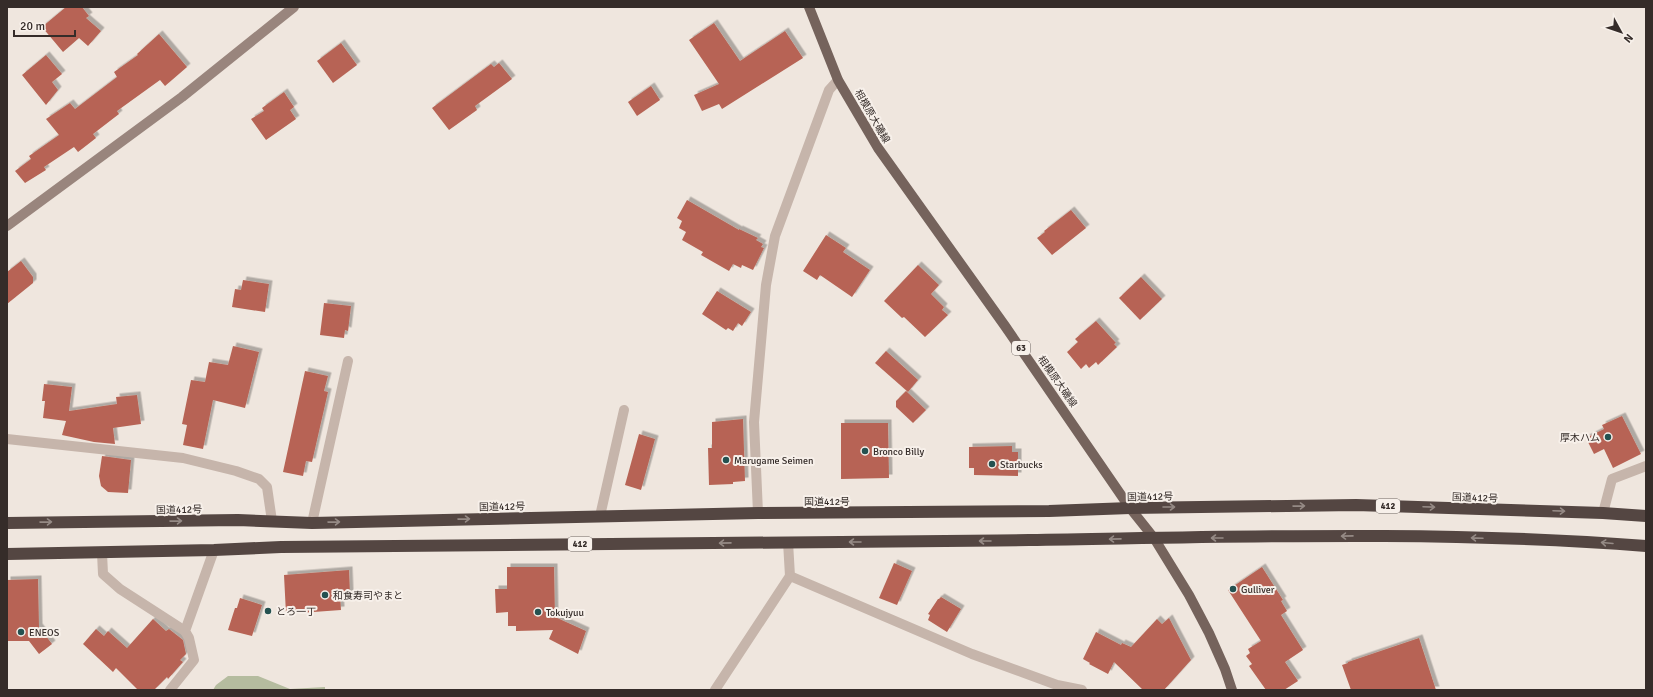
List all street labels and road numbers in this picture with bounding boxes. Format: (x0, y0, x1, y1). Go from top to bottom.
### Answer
street label: 相模原大磯線 (852, 88, 892, 145)
road number: 63 (1012, 341, 1030, 355)
street label: 相模原大磯線 (1035, 354, 1079, 410)
street label: 国道412号 (1127, 491, 1173, 503)
street label: 国道412号 (1452, 491, 1498, 505)
street label: 国道412号 (804, 496, 850, 508)
road number: 412 (1376, 499, 1400, 513)
street label: 国道412号 (479, 501, 525, 513)
street label: 国道412号 (156, 504, 202, 516)
road number: 412 (568, 537, 592, 551)

